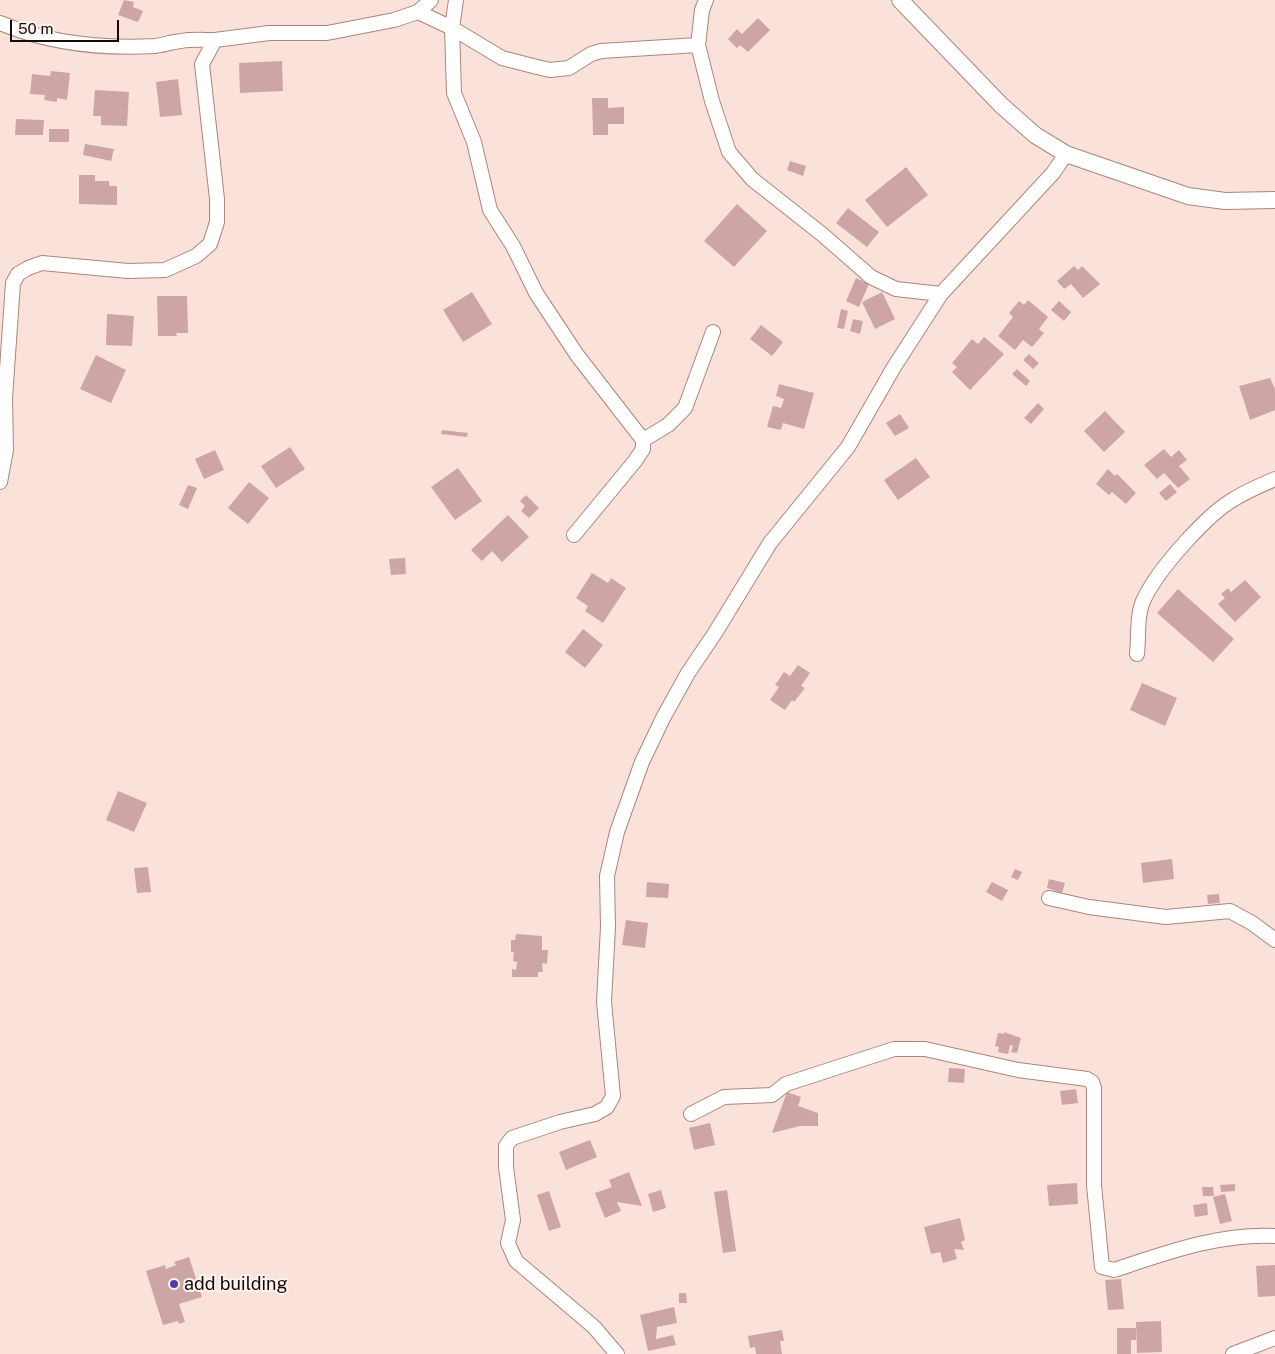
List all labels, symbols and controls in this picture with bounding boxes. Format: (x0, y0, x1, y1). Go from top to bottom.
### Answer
scale bar (12, 10, 121, 42)
text: 50 m (18, 20, 53, 37)
place label: add building (184, 1273, 288, 1295)
marker: add building (168, 1278, 180, 1290)

